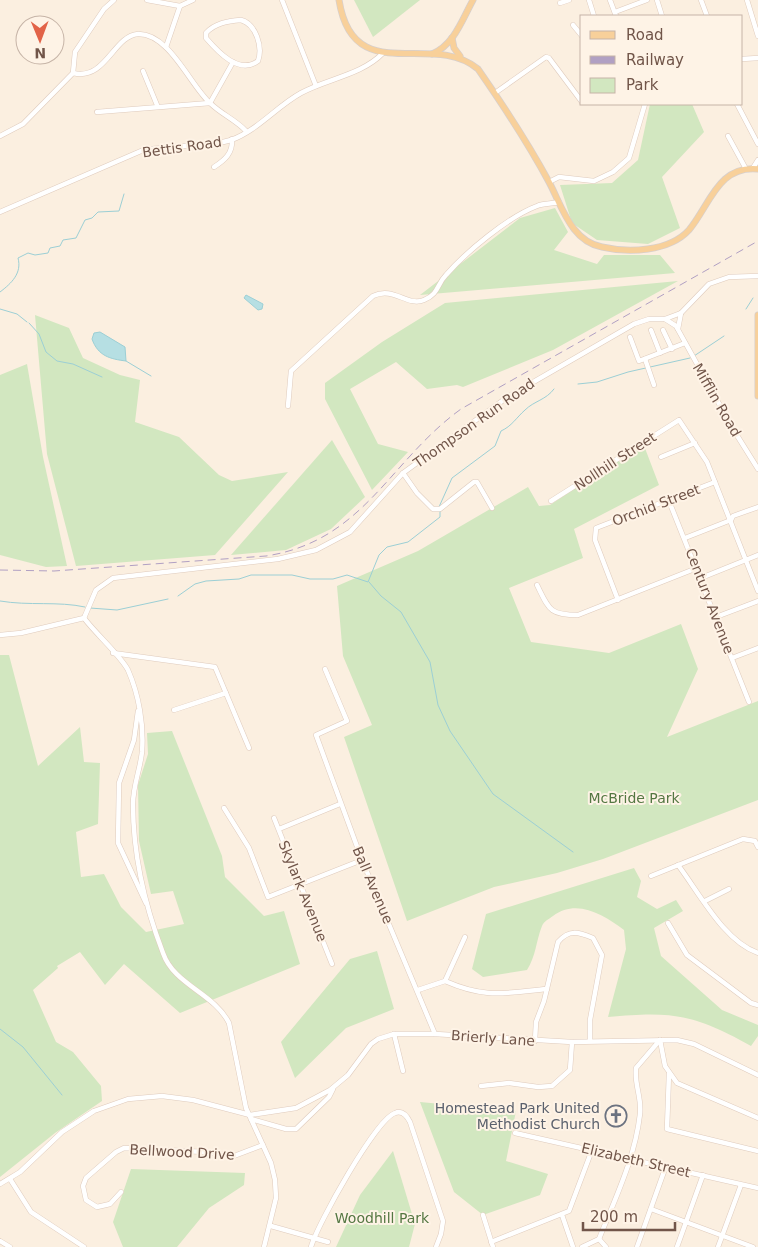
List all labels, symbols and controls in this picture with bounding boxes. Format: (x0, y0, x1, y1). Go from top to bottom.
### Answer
north arrow (15, 15, 65, 65)
legend (580, 15, 743, 105)
text: Road (626, 26, 664, 44)
text: N (34, 45, 46, 61)
text: Railway (626, 51, 684, 69)
text: Park (626, 76, 659, 94)
street label: Bettis Road (141, 134, 223, 160)
street label: Mifflin Road (690, 361, 744, 439)
street label: Thompson Run Road (410, 375, 538, 471)
street label: Nollhill Street (571, 428, 659, 493)
street label: Orchid Street (610, 481, 703, 529)
street label: Century Avenue (682, 546, 738, 656)
park label: McBride Park (588, 790, 681, 806)
street label: Skylark Avenue (275, 838, 331, 944)
street label: Ball Avenue (350, 844, 396, 926)
street label: Brierly Lane (450, 1027, 536, 1049)
place label: Homestead Park United Methodist Church (435, 1100, 600, 1132)
church icon: Homestead Park United Methodist Church (604, 1104, 628, 1128)
street label: Elizabeth Street (580, 1140, 693, 1180)
street label: Bellwood Drive (129, 1141, 235, 1163)
scale bar (583, 1200, 676, 1232)
text: 200 m (590, 1208, 638, 1226)
park label: Woodhill Park (335, 1210, 430, 1226)

